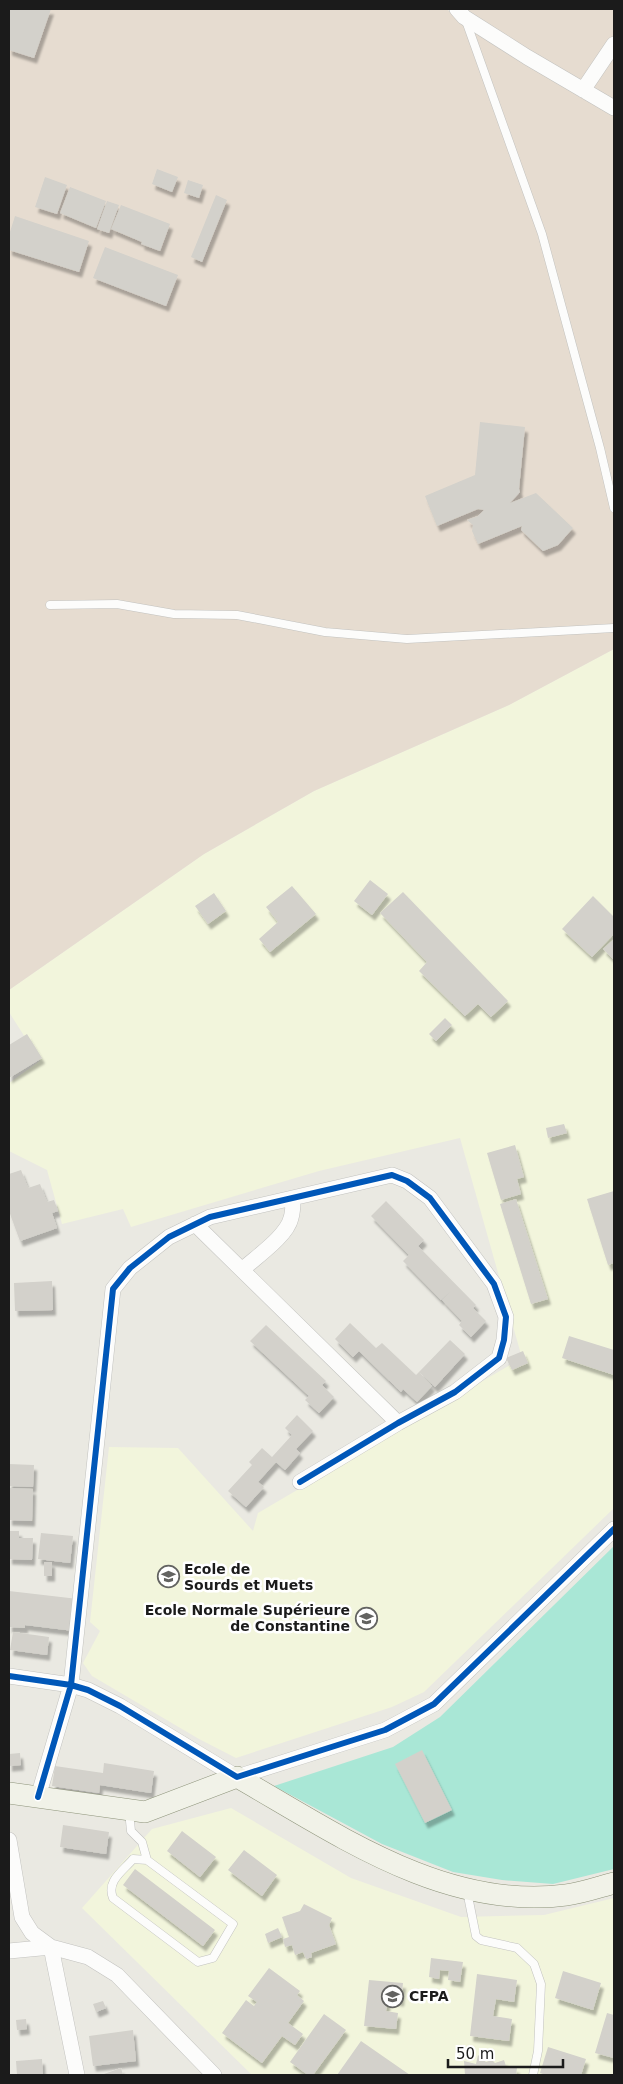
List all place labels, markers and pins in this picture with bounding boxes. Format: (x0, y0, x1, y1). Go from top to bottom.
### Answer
place label: Ecole de Sourds et Muets (184, 1561, 313, 1593)
school or university icon: Ecole de Sourds et Muets (156, 1565, 180, 1589)
place label: Ecole Normale Supérieure de Constantine (145, 1602, 350, 1634)
school or university icon: Ecole Normale Supérieure de Constantine (354, 1606, 378, 1630)
school or university icon: CFPA (381, 1984, 405, 2008)
place label: CFPA (409, 1988, 449, 2004)

